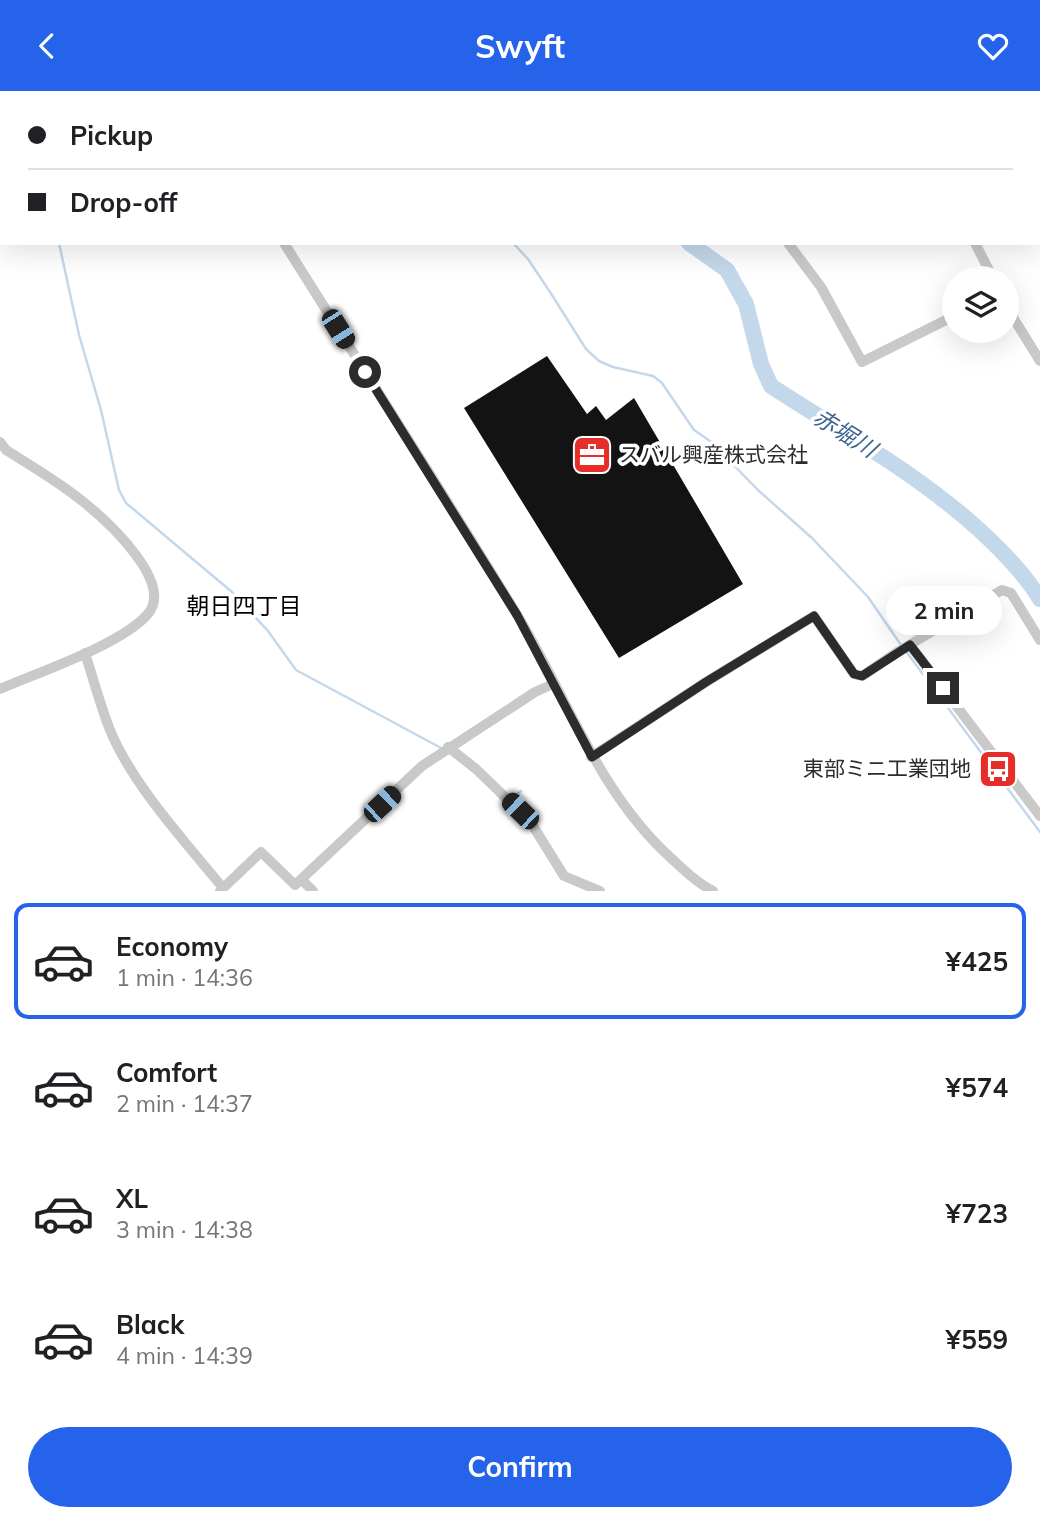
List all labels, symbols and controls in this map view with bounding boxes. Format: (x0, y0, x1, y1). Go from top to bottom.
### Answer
text: Swyft (475, 26, 565, 66)
icon: back (28, 27, 66, 65)
icon: heart (974, 27, 1012, 65)
text: Pickup (70, 119, 153, 152)
text: Drop-off (70, 186, 177, 219)
map controls (942, 266, 1019, 343)
button: layers (942, 266, 1019, 343)
car (318, 306, 359, 352)
route start (349, 356, 381, 388)
water label: 赤堀川 (808, 402, 885, 465)
office icon: スバル興産株式会社 (571, 434, 613, 476)
place label: スバル興産株式会社 (619, 441, 808, 467)
callout: 2 min (885, 587, 1001, 635)
district label: 朝日四丁目 (187, 591, 302, 620)
text: 2 min (914, 596, 974, 625)
route end (927, 672, 959, 704)
bus stop icon: 東部ミニ工業団地 (977, 748, 1019, 790)
place label: 東部ミニ工業団地 (803, 755, 971, 781)
car (360, 782, 405, 826)
car (498, 789, 543, 833)
icon: car (32, 930, 95, 993)
text: Economy (116, 930, 228, 963)
text: ¥425 (946, 945, 1008, 978)
text: 1 min · 14:36 (116, 963, 253, 992)
icon: car (32, 1056, 95, 1119)
text: Comfort (116, 1056, 217, 1089)
text: ¥574 (946, 1071, 1008, 1104)
text: 2 min · 14:37 (116, 1089, 253, 1118)
icon: car (32, 1182, 95, 1245)
text: XL (116, 1182, 148, 1215)
text: ¥723 (946, 1197, 1008, 1230)
text: 3 min · 14:38 (116, 1215, 253, 1244)
icon: car (32, 1308, 95, 1371)
text: Black (116, 1308, 184, 1341)
text: ¥559 (946, 1323, 1008, 1356)
text: 4 min · 14:39 (116, 1341, 253, 1370)
button: Confirm (28, 1427, 1012, 1507)

